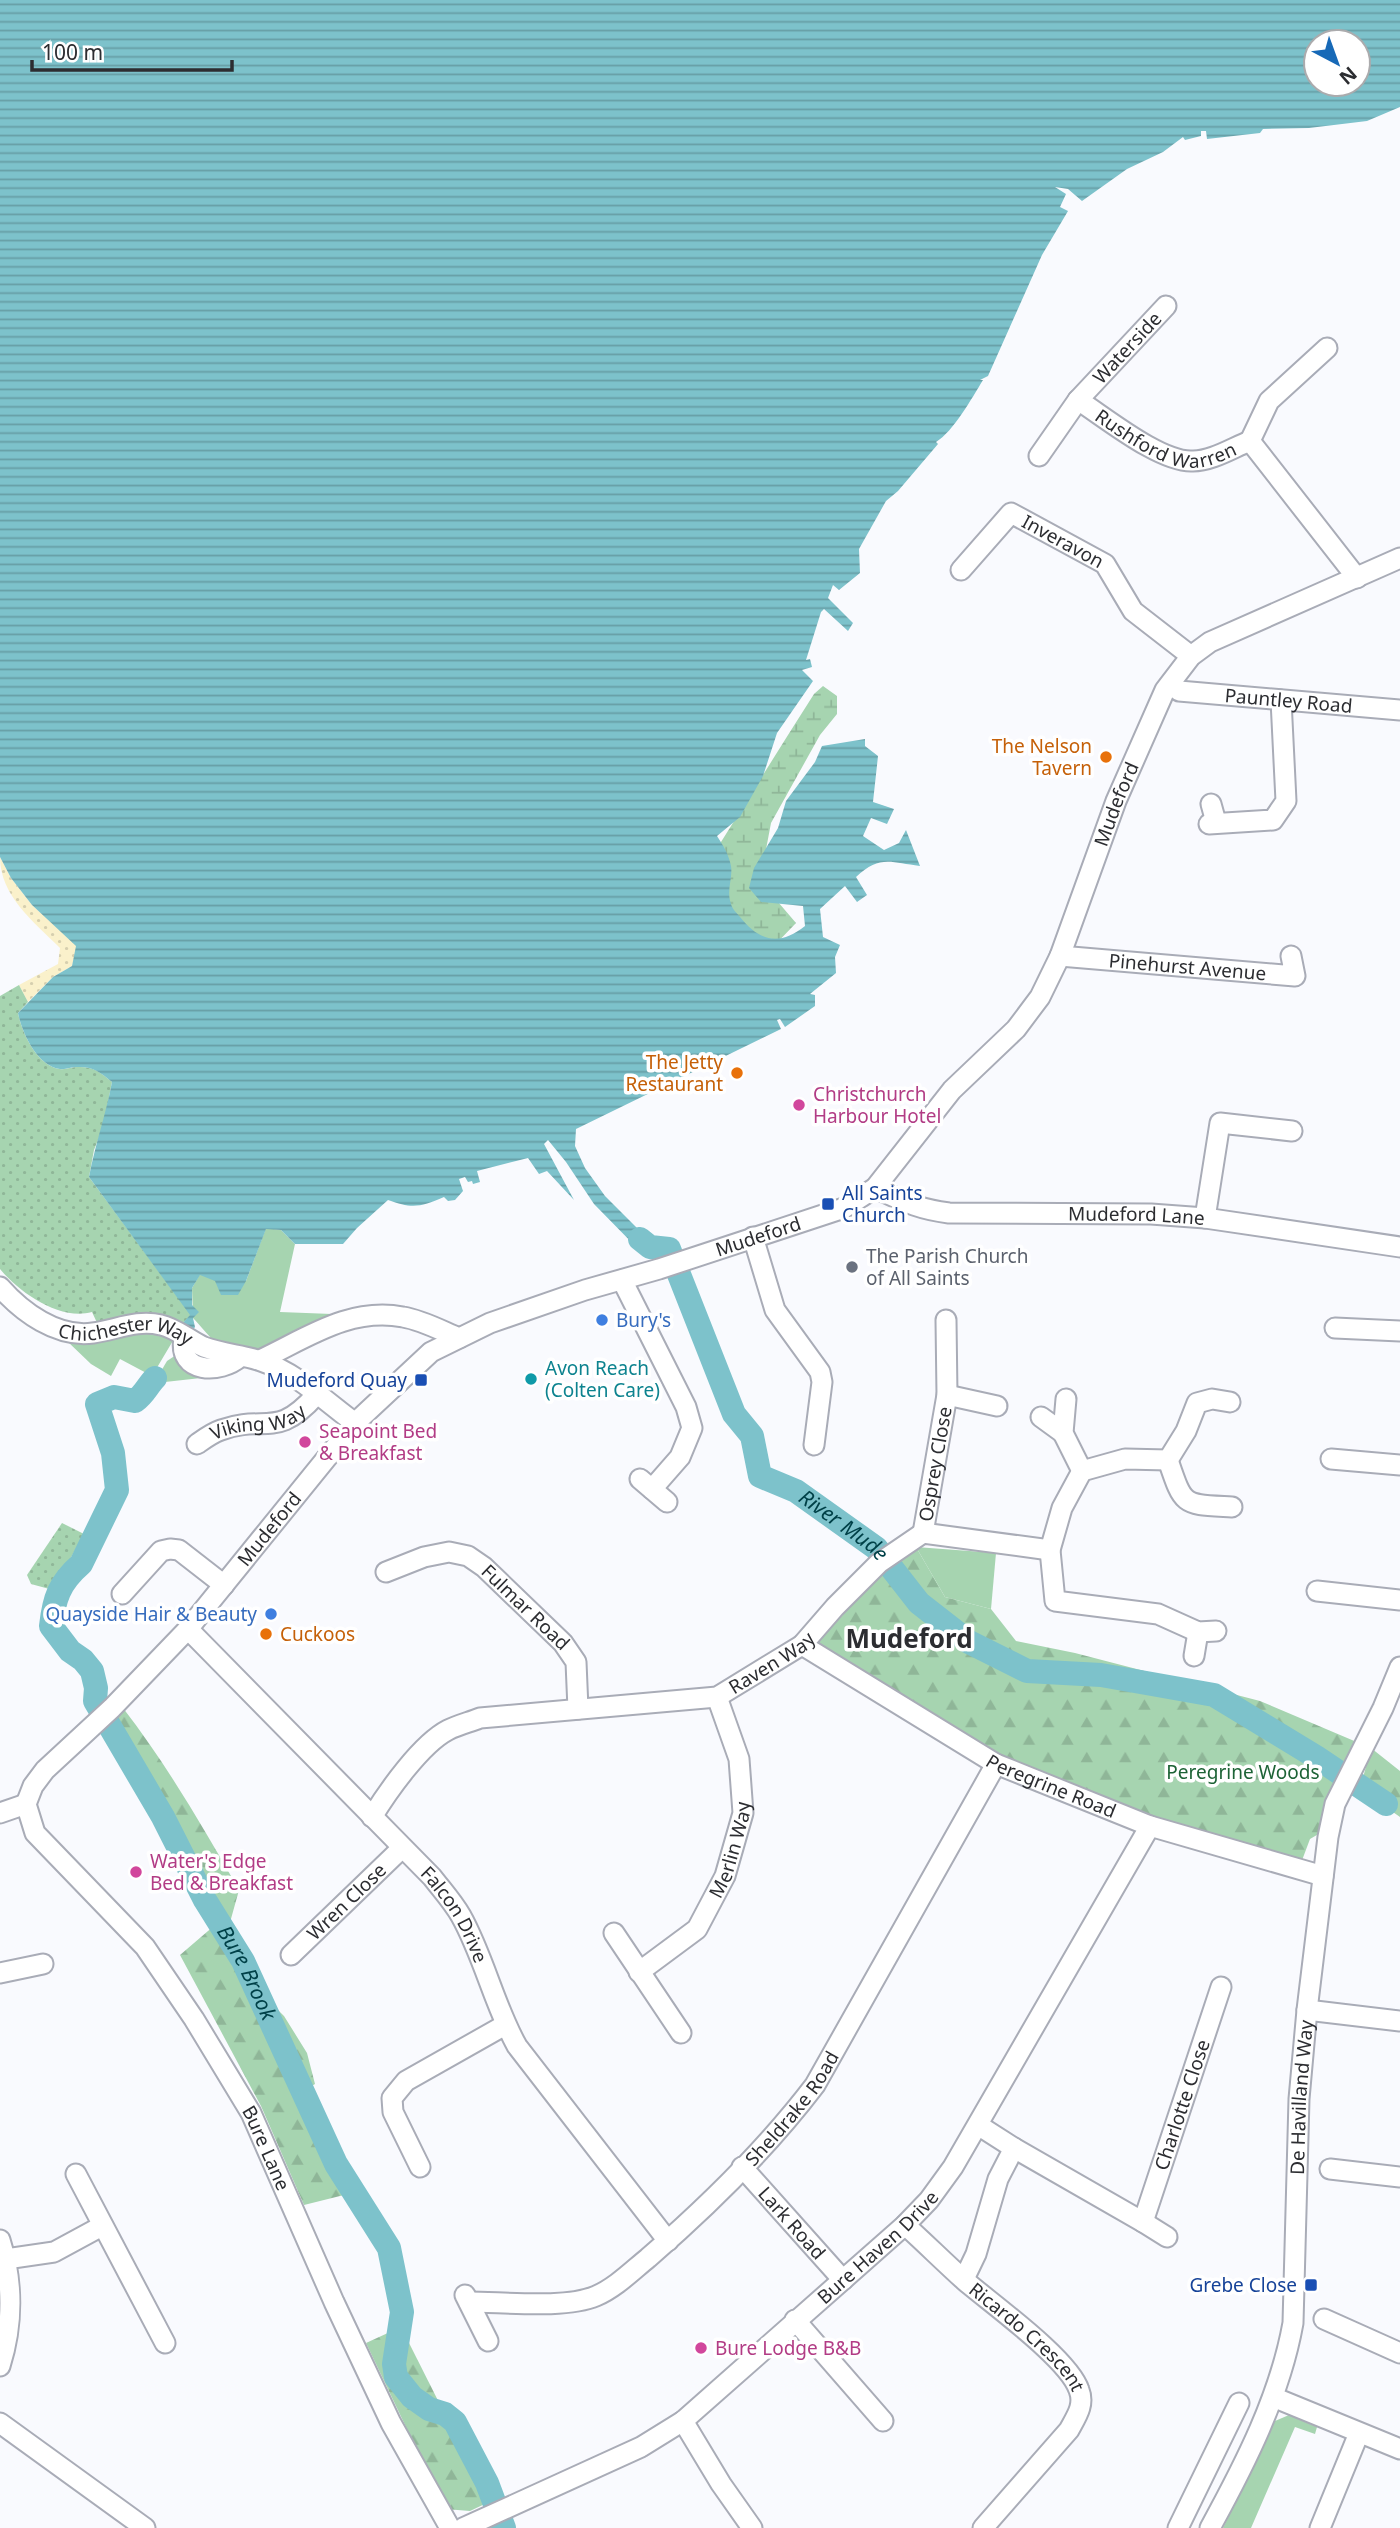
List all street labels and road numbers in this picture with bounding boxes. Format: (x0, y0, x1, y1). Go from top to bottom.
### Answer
street label: Waterside (1087, 306, 1167, 389)
street label: Rushford Warren (1090, 403, 1240, 475)
street label: Inveravon (1017, 508, 1109, 574)
street label: Pauntley Road (1224, 682, 1354, 719)
street label: Mudeford (1088, 758, 1145, 850)
street label: Pinehurst Avenue (1108, 947, 1267, 987)
street label: Mudeford Lane (1068, 1201, 1206, 1231)
street label: Mudeford (712, 1210, 804, 1263)
street label: Chichester Way (56, 1310, 198, 1351)
street label: Viking Way (206, 1398, 311, 1446)
street label: Osprey Close (912, 1404, 958, 1524)
street label: Mudeford (231, 1486, 307, 1572)
street label: Fulmar Road (476, 1558, 576, 1656)
street label: Raven Way (724, 1626, 821, 1700)
street label: Peregrine Road (981, 1748, 1120, 1824)
street label: Merlin Way (703, 1800, 756, 1903)
street label: Wren Close (301, 1857, 392, 1946)
street label: Falcon Drive (415, 1860, 494, 1967)
street label: De Havilland Way (1284, 2018, 1319, 2175)
street label: Charlotte Close (1148, 2036, 1216, 2174)
street label: Sheldrake Road (739, 2046, 845, 2171)
street label: Bure Lane (236, 2100, 296, 2195)
street label: Lark Road (753, 2181, 831, 2265)
street label: Bure Haven Drive (812, 2186, 944, 2310)
street label: Ricardo Crescent (964, 2277, 1091, 2395)

